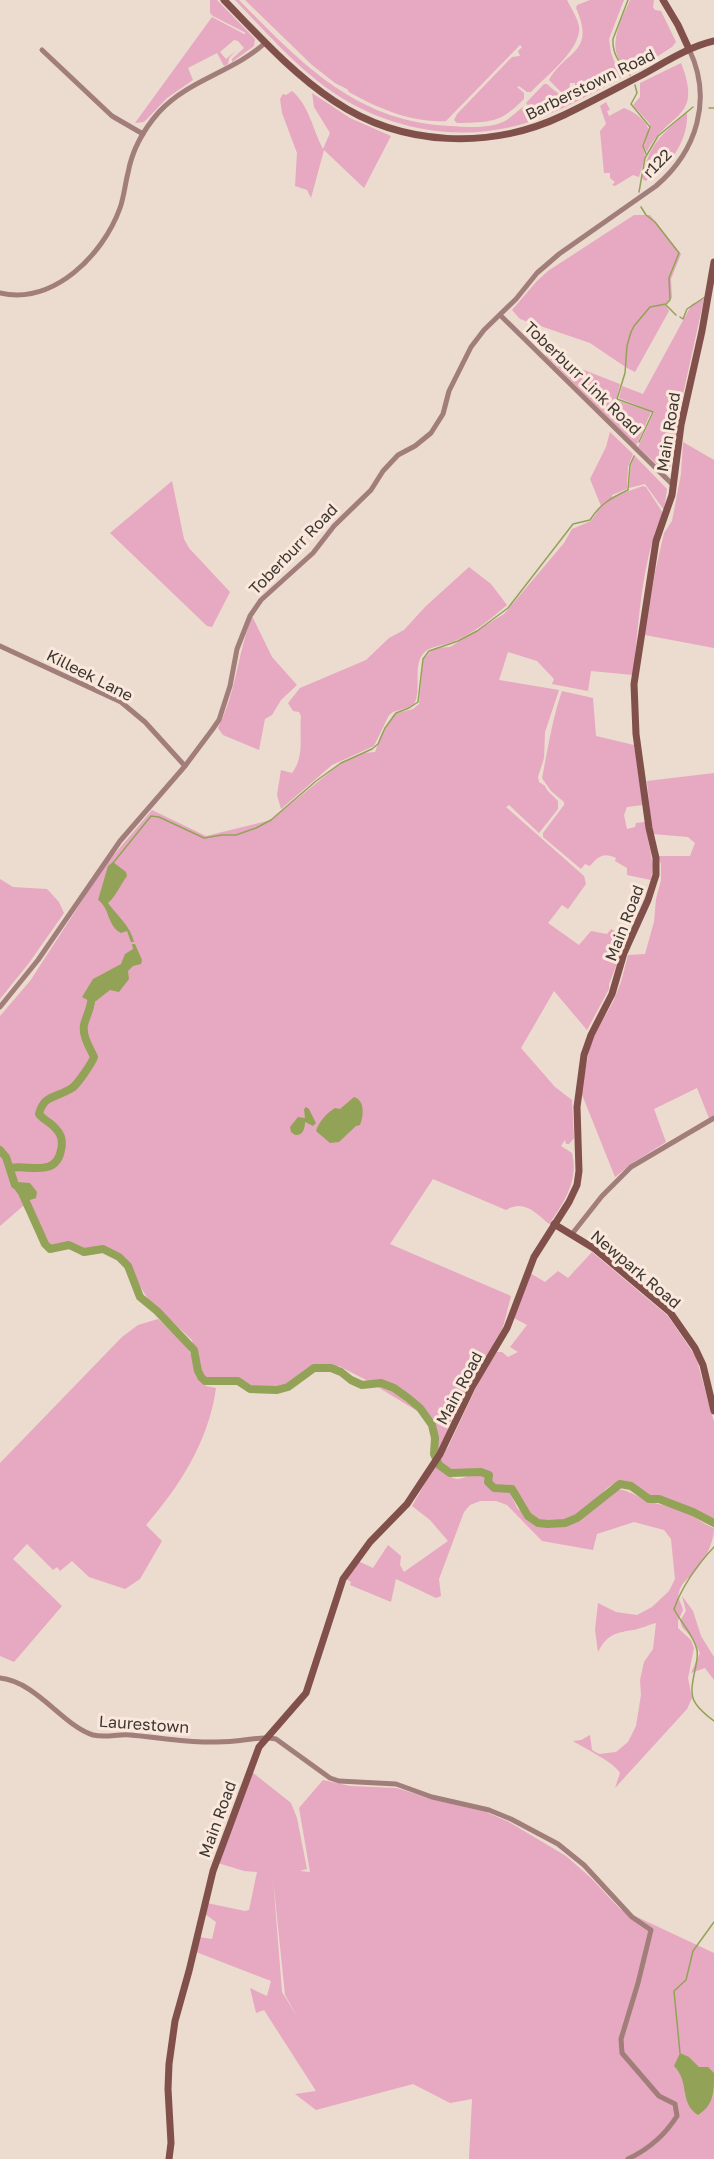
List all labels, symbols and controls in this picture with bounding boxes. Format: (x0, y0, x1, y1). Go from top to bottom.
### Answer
street label: Barberstown Road (522, 44, 658, 124)
street label: r122 (638, 144, 676, 182)
street label: Toberburr Link Road (520, 317, 646, 439)
street label: Main Road (652, 391, 684, 473)
street label: Toberburr Road (245, 499, 341, 599)
street label: Killeek Lane (43, 645, 137, 705)
street label: Main Road (600, 882, 648, 964)
street label: Newpark Road (587, 1225, 685, 1313)
street label: Main Road (431, 1348, 487, 1428)
street label: Laurestown (98, 1711, 190, 1737)
street label: Main Road (194, 1778, 240, 1860)

